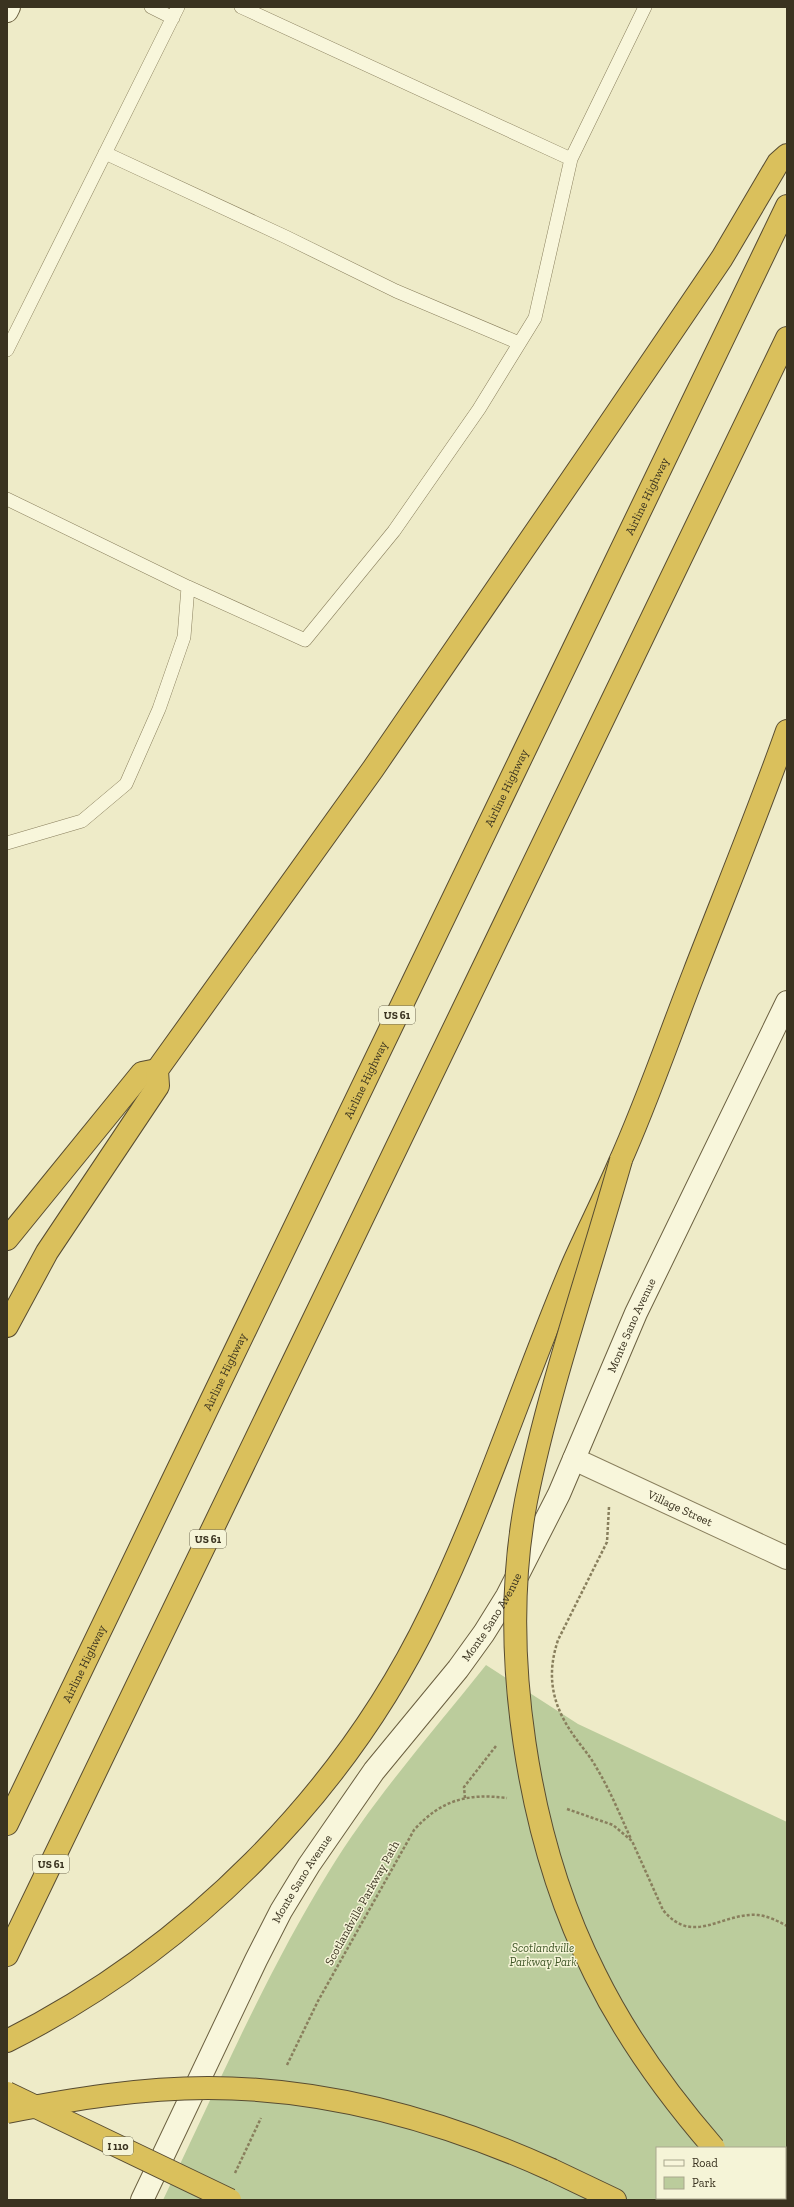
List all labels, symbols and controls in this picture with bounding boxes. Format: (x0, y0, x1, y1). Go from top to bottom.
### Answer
street label: Airline Highway (622, 454, 672, 537)
street label: Airline Highway (482, 746, 531, 829)
road number: US 61 (379, 1006, 415, 1024)
street label: Airline Highway (341, 1038, 391, 1121)
street label: Monte Sano Avenue (604, 1276, 659, 1375)
street label: Airline Highway (200, 1330, 250, 1413)
street label: Village Street (645, 1487, 715, 1530)
road number: US 61 (190, 1530, 226, 1548)
street label: Monte Sano Avenue (459, 1570, 525, 1664)
street label: Airline Highway (60, 1622, 109, 1705)
street label: Monte Sano Avenue (269, 1832, 335, 1925)
street label: Scotlandville Parkway Path (322, 1838, 402, 1968)
road number: US 61 (33, 1855, 69, 1873)
park label: Scotlandville Parkway Park (509, 1941, 577, 1969)
road number: I 110 (103, 2137, 133, 2155)
legend (656, 2147, 786, 2199)
text: Road (692, 2156, 718, 2170)
text: Park (692, 2176, 717, 2190)

